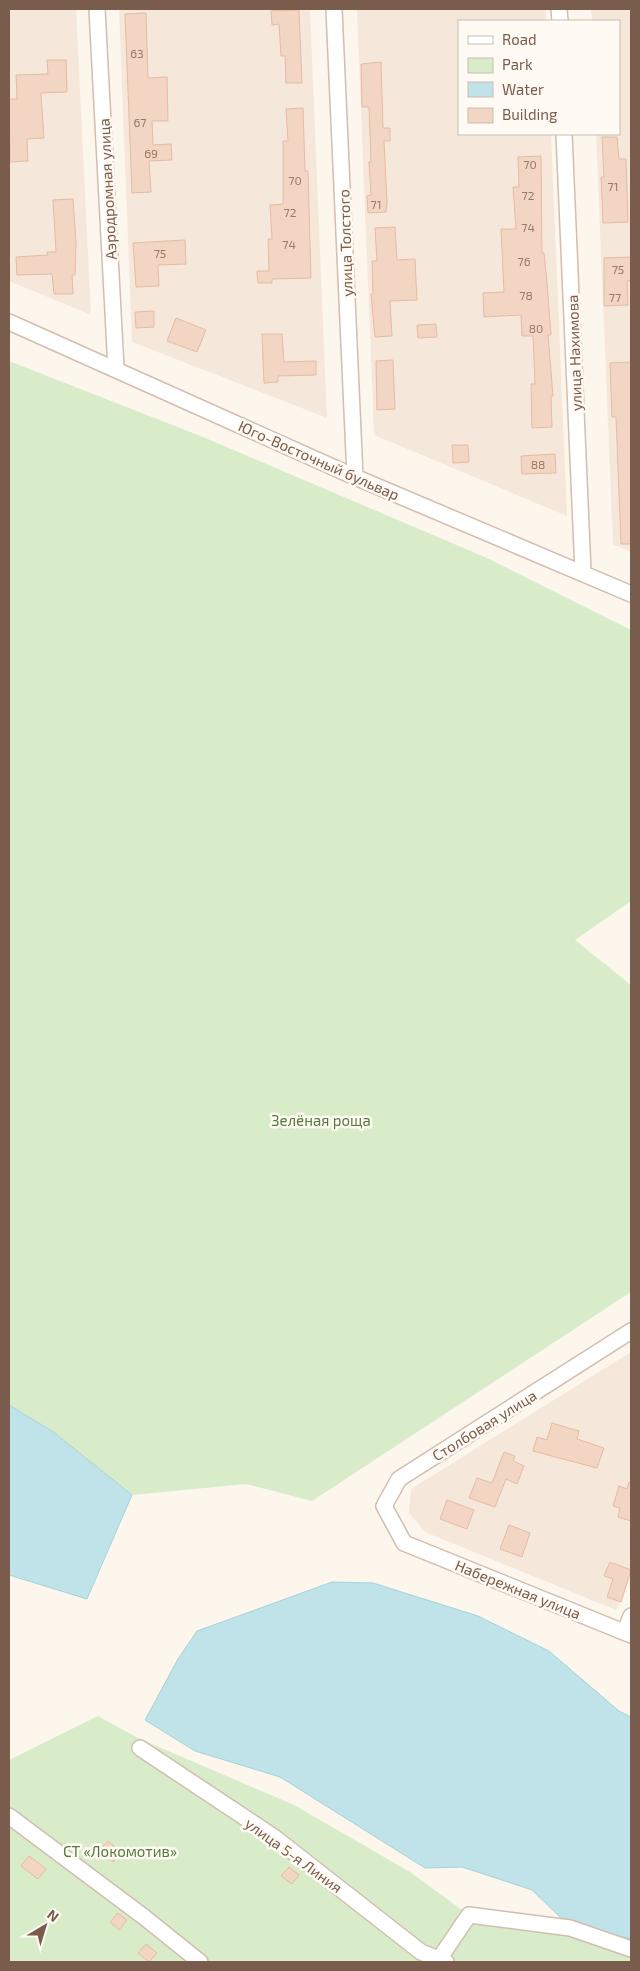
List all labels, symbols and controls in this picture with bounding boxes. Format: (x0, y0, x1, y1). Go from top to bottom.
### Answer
legend (458, 20, 620, 135)
text: Road (502, 30, 537, 48)
house number: 63 (130, 46, 144, 60)
text: Park (502, 55, 533, 73)
text: Water (502, 80, 544, 98)
text: Building (502, 105, 558, 123)
house number: 67 (133, 115, 147, 129)
street label: Аэродромная улица (94, 118, 121, 260)
house number: 69 (144, 146, 158, 160)
house number: 70 (523, 157, 537, 171)
house number: 70 (288, 173, 302, 187)
house number: 71 (608, 179, 618, 193)
house number: 72 (522, 188, 535, 202)
street label: улица Толстого (334, 189, 357, 297)
house number: 71 (371, 197, 381, 211)
house number: 72 (284, 205, 297, 219)
house number: 74 (521, 220, 535, 234)
house number: 74 (282, 237, 296, 251)
house number: 75 (154, 246, 166, 260)
house number: 76 (517, 254, 531, 268)
house number: 75 (612, 262, 624, 276)
house number: 78 (519, 288, 533, 302)
house number: 77 (609, 290, 621, 304)
street label: улица Нахимова (563, 294, 586, 412)
house number: 80 (529, 321, 543, 335)
street label: Юго-Восточный бульвар (235, 416, 402, 505)
house number: 88 (531, 457, 545, 471)
park label: Зелёная роща (271, 1111, 371, 1129)
street label: Столбовая улица (428, 1386, 540, 1465)
street label: Набережная улица (452, 1556, 583, 1623)
street label: улица 5-я Линия (241, 1814, 346, 1897)
park label: СТ «Локомотив» (63, 1842, 177, 1860)
north arrow (20, 1901, 70, 1951)
text: N (44, 1906, 63, 1925)

